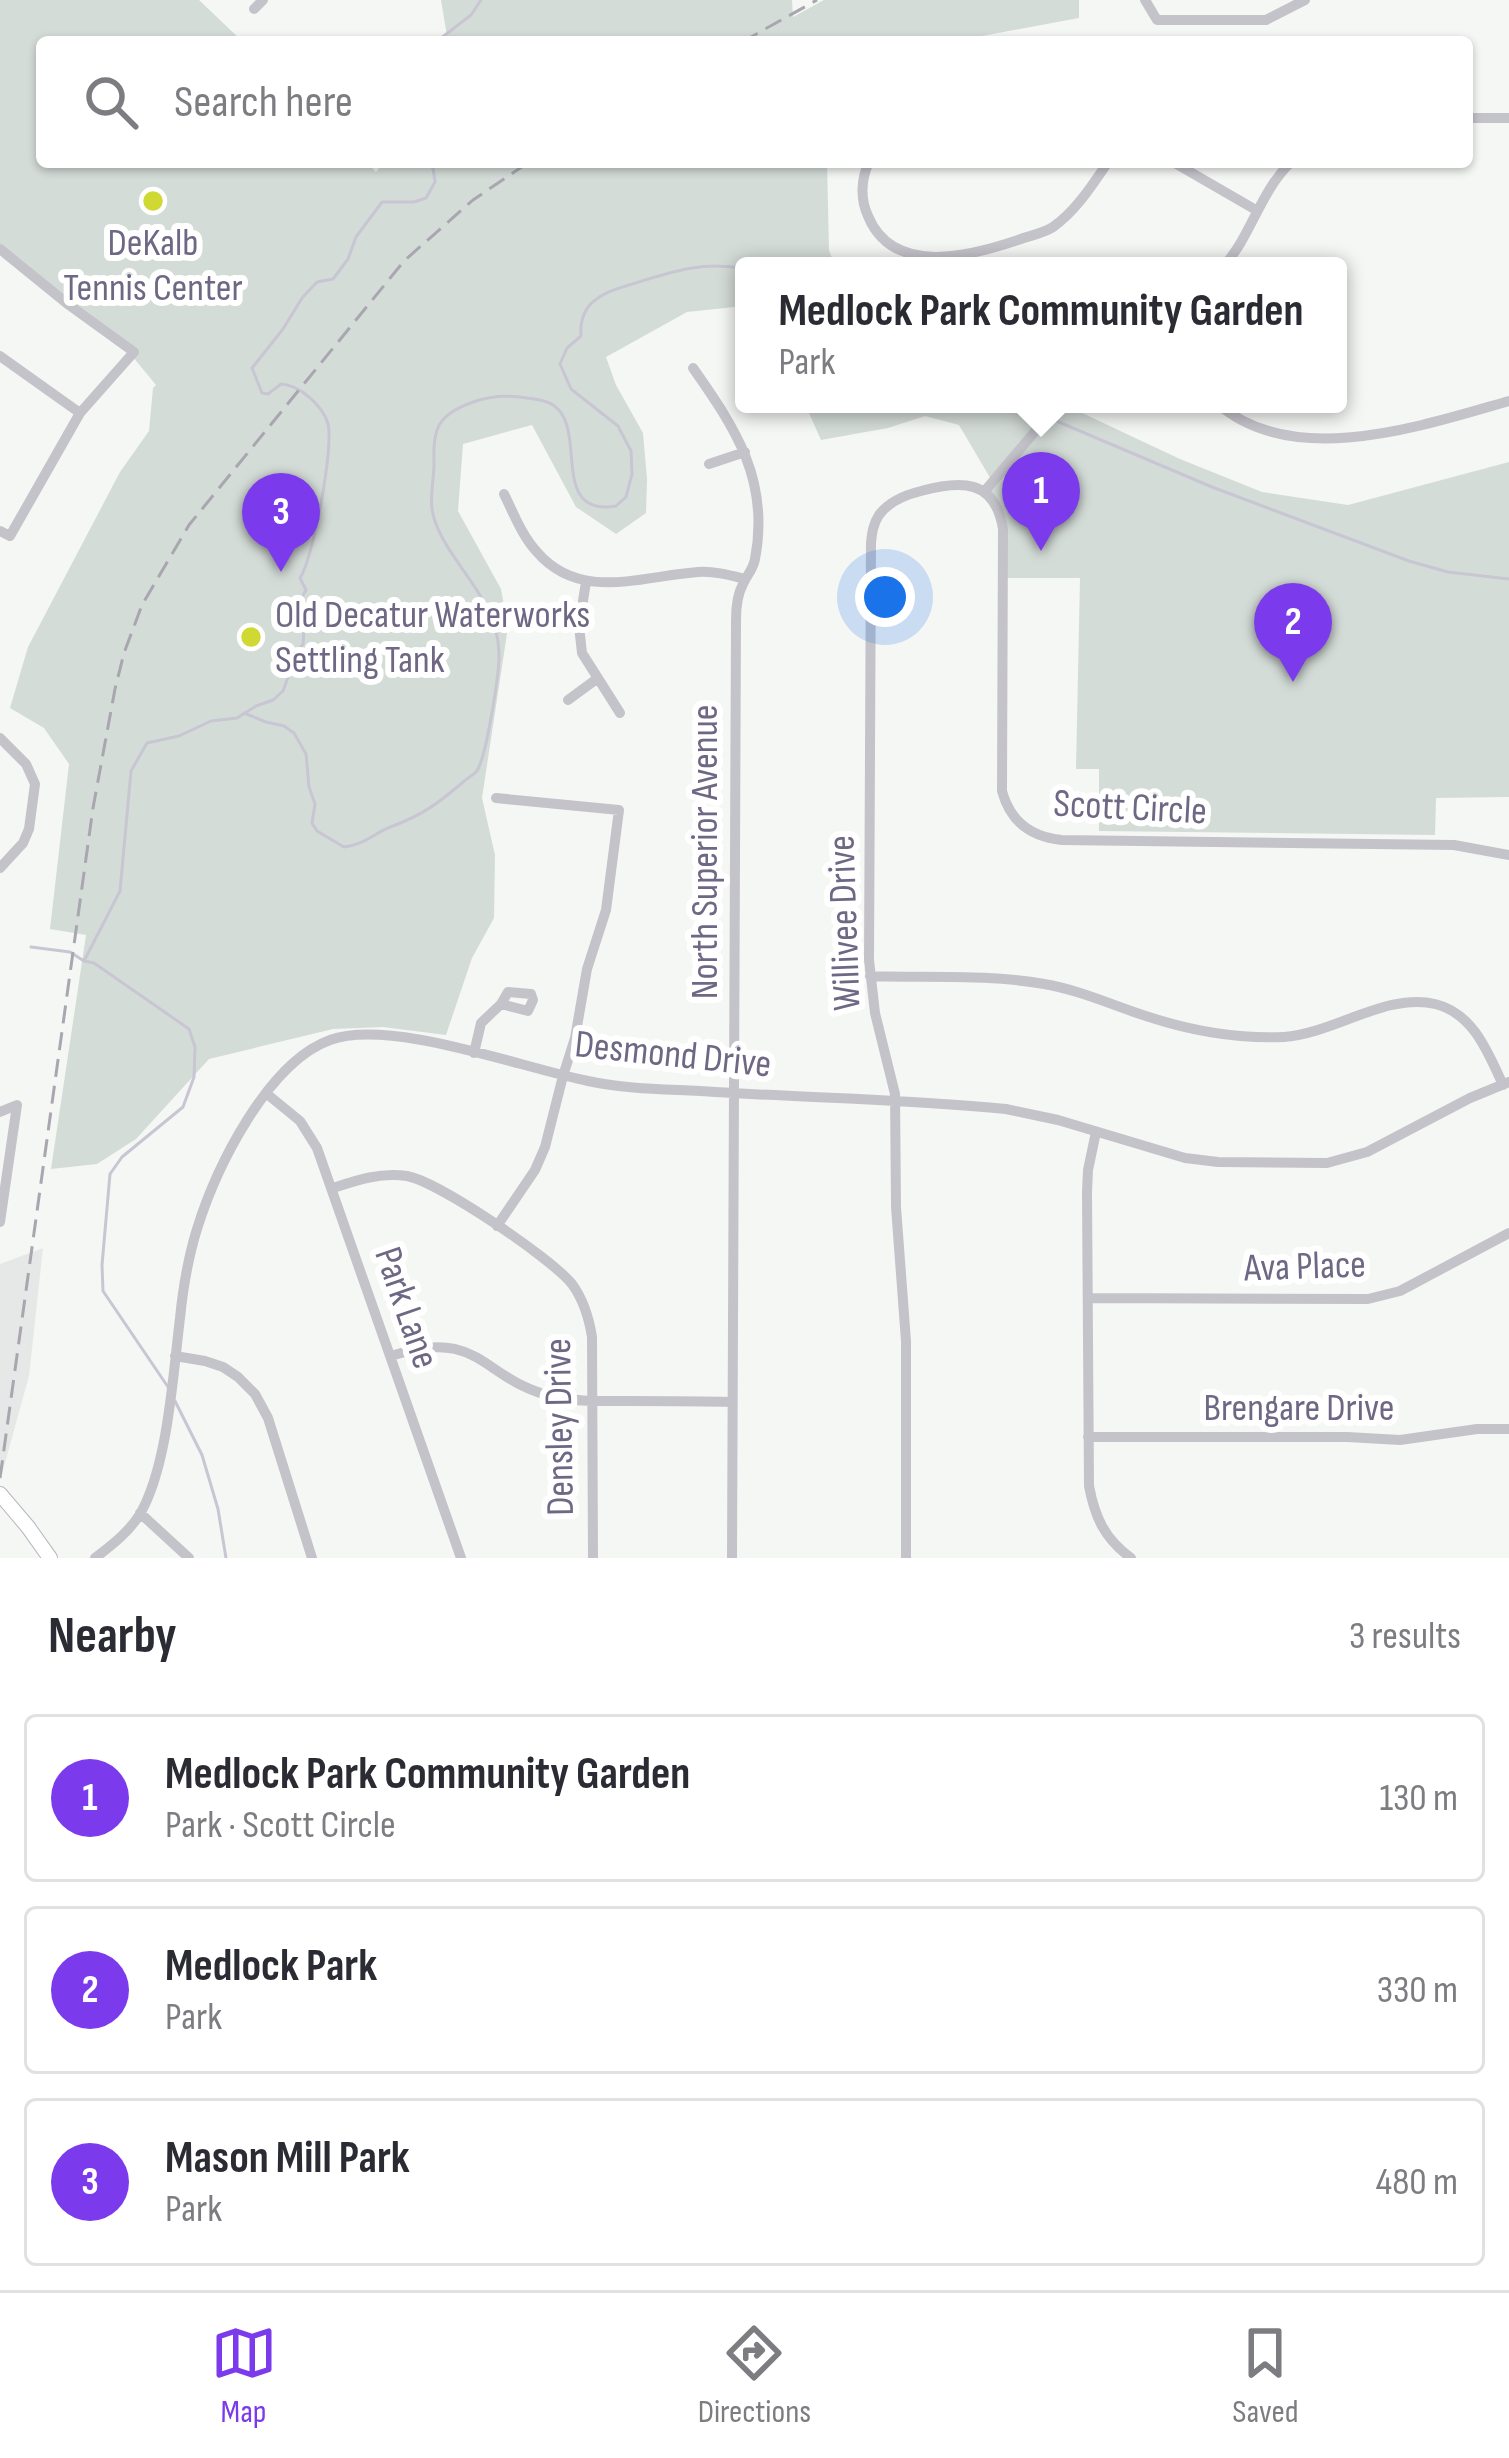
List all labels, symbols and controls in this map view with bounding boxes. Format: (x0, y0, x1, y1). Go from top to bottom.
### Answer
search box (36, 36, 1473, 168)
icon: search (78, 69, 144, 135)
text: Search here (174, 75, 353, 130)
marker: DeKalb Tennis Center (140, 188, 166, 214)
place label: DeKalb Tennis Center (63, 220, 243, 312)
popup (735, 257, 1347, 413)
text: Medlock Park Community Garden (778, 284, 1304, 339)
text: Park (778, 339, 835, 386)
pin: 1 (1002, 452, 1080, 551)
pin: 3 (242, 473, 320, 572)
your location (855, 567, 915, 627)
pin: 2 (1254, 583, 1332, 682)
place label: Old Decatur Waterworks Settling Tank (275, 592, 590, 684)
marker: Old Decatur Waterworks Settling Tank (238, 624, 264, 650)
street label: North Superior Avenue (682, 705, 729, 999)
street label: Scott Circle (1052, 781, 1208, 835)
street label: Willivee Drive (818, 834, 872, 1012)
street label: Desmond Drive (572, 1021, 774, 1089)
street label: Park Lane (363, 1241, 449, 1375)
street label: Ava Place (1242, 1241, 1367, 1293)
street label: Densley Drive (535, 1338, 585, 1516)
street label: Brengare Drive (1204, 1385, 1394, 1432)
text: Nearby (48, 1606, 177, 1667)
text: 3 results (1349, 1613, 1461, 1660)
text: Medlock Park Community Garden (165, 1747, 690, 1802)
text: 1 (82, 1775, 98, 1822)
text: 130 m (1379, 1775, 1458, 1822)
text: Park · Scott Circle (165, 1802, 396, 1849)
text: Medlock Park (165, 1939, 377, 1994)
text: 2 (81, 1967, 99, 2014)
text: 330 m (1377, 1967, 1458, 2014)
text: Park (165, 1994, 222, 2041)
text: Mason Mill Park (165, 2131, 410, 2186)
text: 3 (81, 2159, 99, 2206)
text: 480 m (1376, 2159, 1458, 2206)
text: Park (165, 2186, 222, 2233)
tab: Map (211, 2320, 277, 2432)
tab: Directions (698, 2320, 811, 2432)
tab: Saved (1232, 2320, 1298, 2432)

